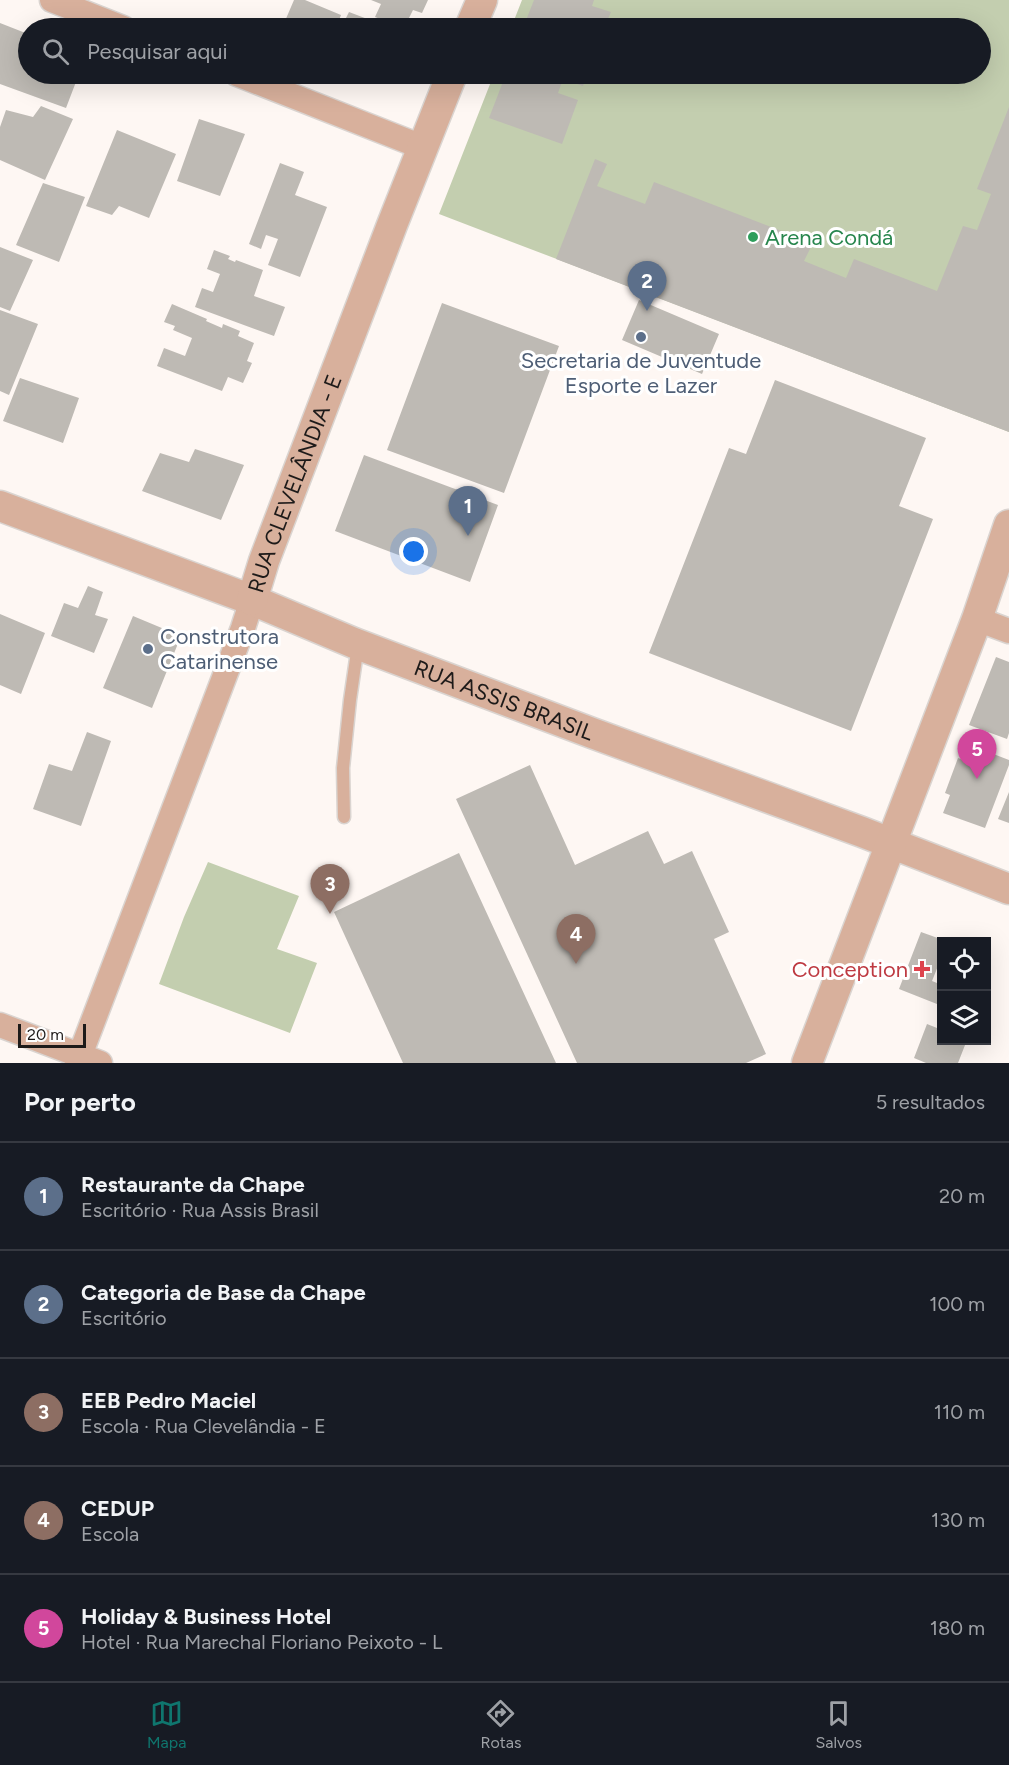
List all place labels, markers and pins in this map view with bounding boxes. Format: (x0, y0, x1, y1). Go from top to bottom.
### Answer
place label: Arena Condá (765, 224, 893, 251)
marker: Arena Condá (746, 230, 760, 244)
pin: 2 (628, 262, 666, 311)
marker: Secretaria de Juventude Esporte e Lazer (634, 330, 648, 344)
place label: Secretaria de Juventude Esporte e Lazer (521, 347, 761, 399)
pin: 1 (448, 486, 488, 536)
place label: Construtora Catarinense (160, 623, 279, 675)
marker: Construtora Catarinense (141, 642, 155, 656)
pin: 5 (958, 730, 996, 779)
pin: 3 (310, 864, 350, 914)
pin: 4 (556, 914, 596, 964)
place label: Conception (792, 956, 908, 983)
marker: Conception (913, 960, 931, 978)

